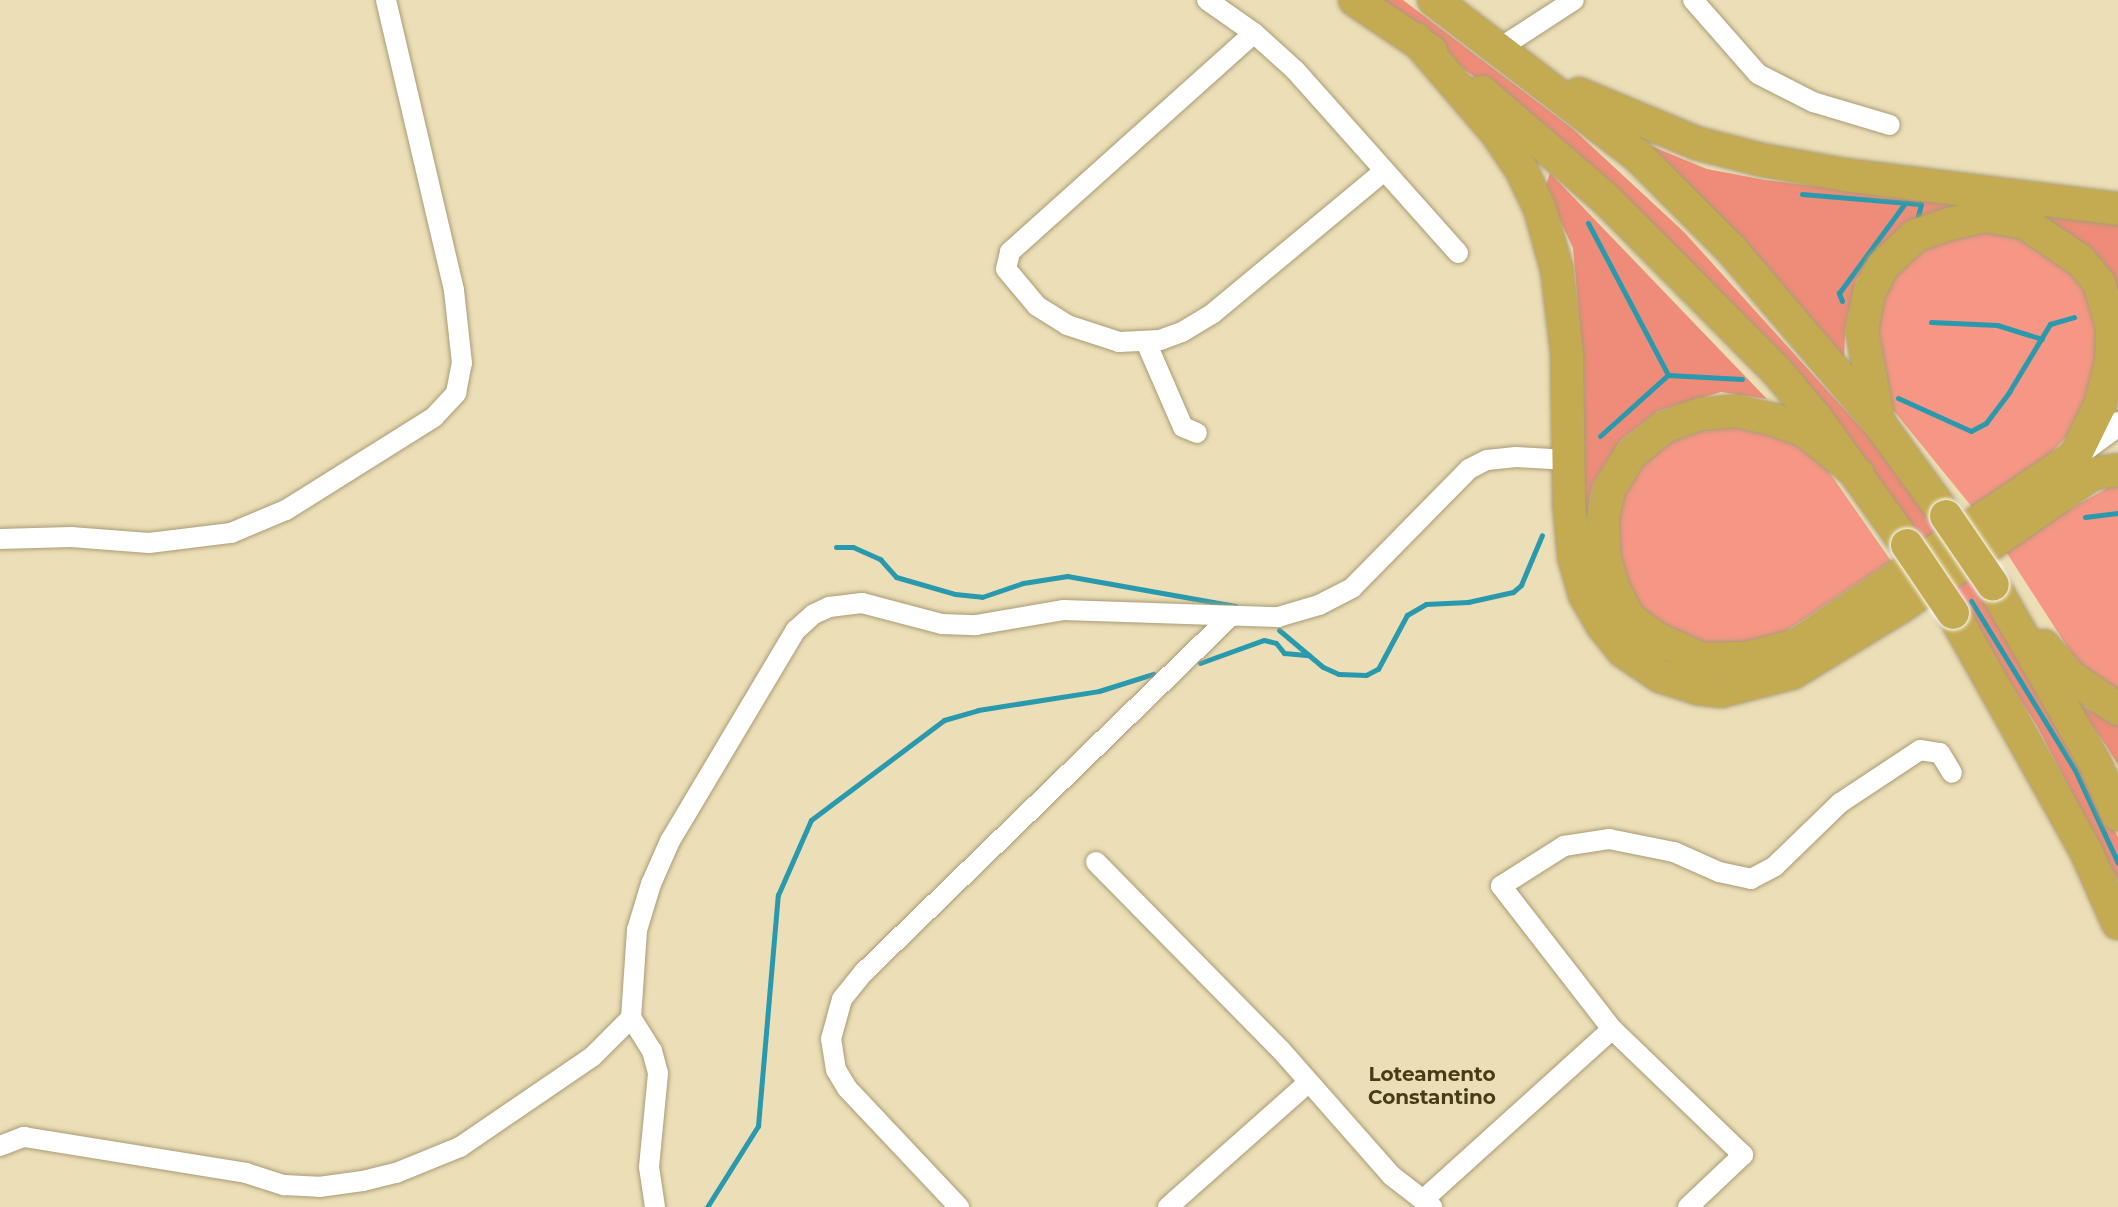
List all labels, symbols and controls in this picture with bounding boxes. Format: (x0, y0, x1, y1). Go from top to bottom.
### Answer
district label: Loteamento Constantino (1368, 1062, 1496, 1109)

